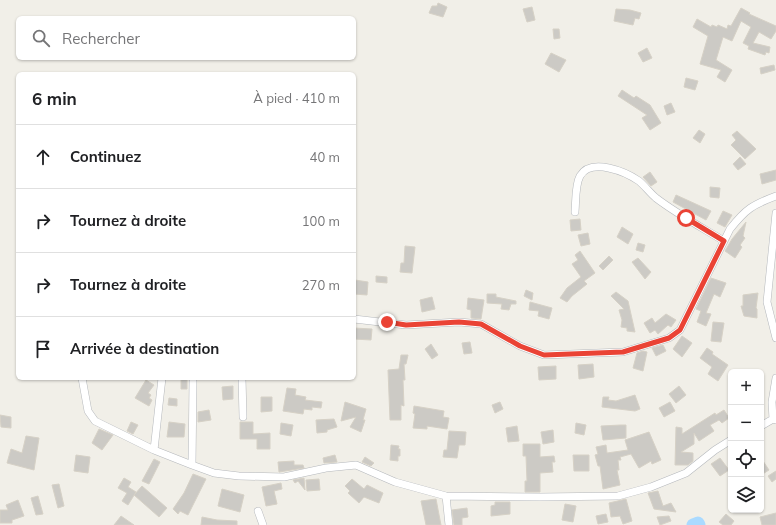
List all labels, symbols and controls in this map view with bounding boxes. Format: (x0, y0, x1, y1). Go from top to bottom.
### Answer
search box (16, 16, 356, 60)
icon: search (30, 27, 52, 49)
text: Rechercher (62, 29, 140, 48)
text: 6 min (32, 88, 77, 109)
text: À pied · 410 m (253, 90, 340, 106)
icon: ahead (32, 146, 54, 168)
text: Continuez (70, 147, 141, 166)
text: 40 m (310, 149, 340, 165)
route start (677, 209, 695, 227)
icon: right (32, 210, 54, 232)
text: Tournez à droite (70, 211, 186, 230)
text: 100 m (302, 213, 340, 229)
icon: right (32, 274, 54, 296)
text: Tournez à droite (70, 275, 186, 294)
text: 270 m (302, 277, 340, 293)
route end (378, 313, 396, 331)
icon: arrive (32, 338, 54, 360)
text: Arrivée à destination (70, 339, 219, 358)
map controls (728, 369, 764, 513)
button: + (728, 369, 764, 405)
button: − (728, 405, 764, 441)
button: locate (728, 441, 764, 477)
button: layers (728, 477, 764, 513)

